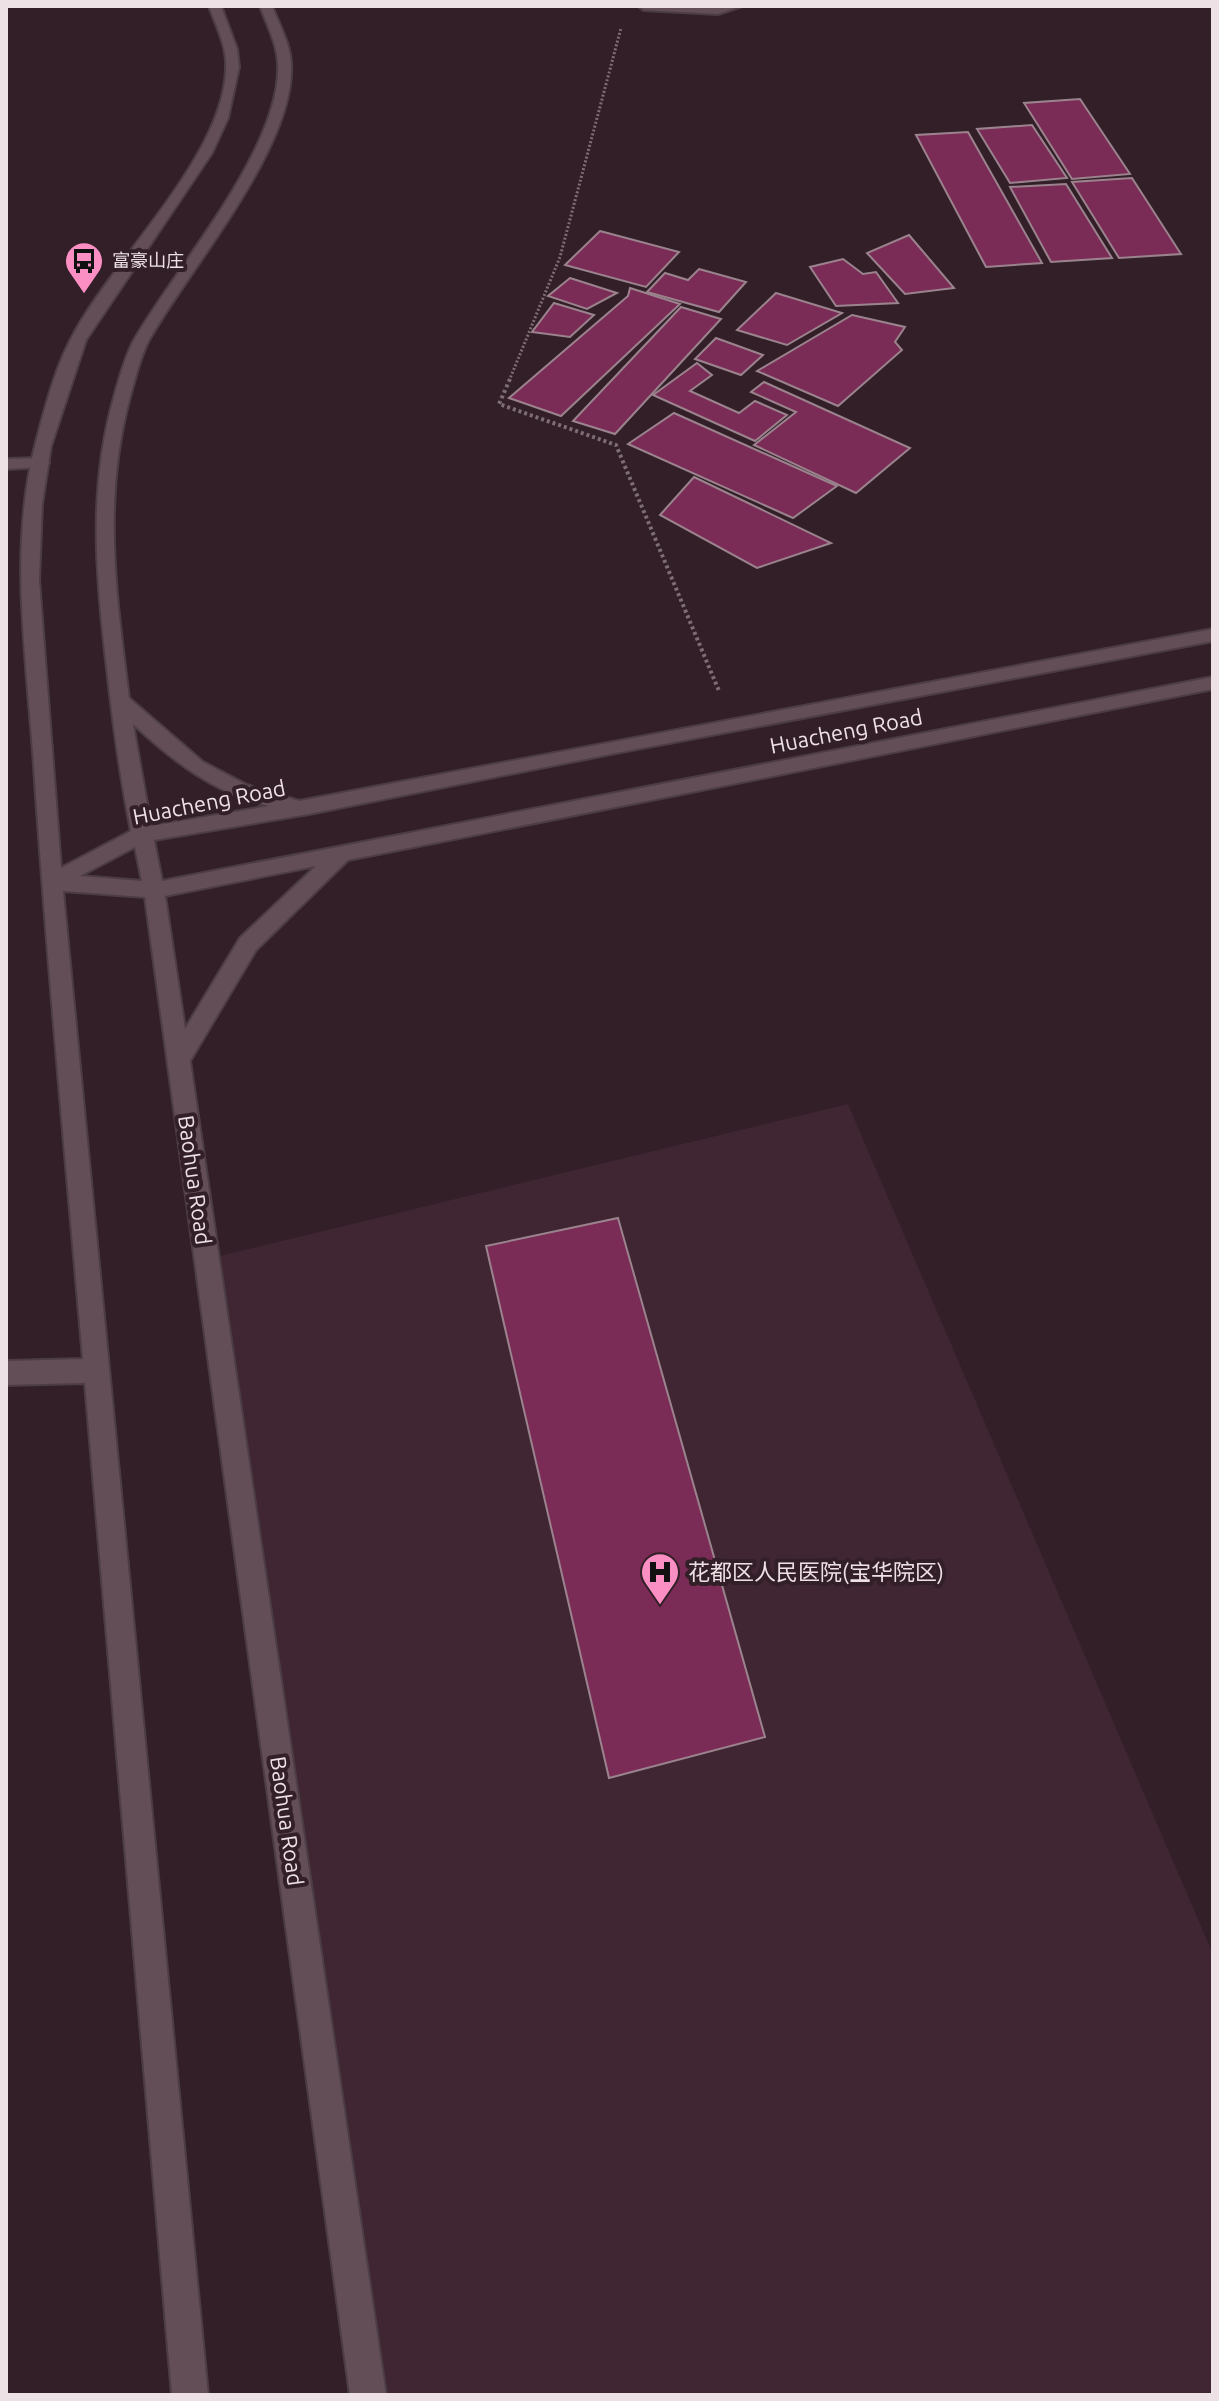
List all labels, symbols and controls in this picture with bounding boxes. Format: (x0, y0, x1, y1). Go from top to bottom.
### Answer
bus stop icon: 富豪山庄 (63, 240, 105, 295)
place label: 富豪山庄 (112, 250, 184, 270)
street label: Huacheng Road (767, 703, 924, 758)
street label: Huacheng Road (130, 774, 287, 829)
street label: Baohua Road (174, 1114, 217, 1246)
hospital icon: 花都区人民医院(宝华院区) (639, 1551, 681, 1606)
place label: 花都区人民医院(宝华院区) (688, 1559, 944, 1585)
street label: Baohua Road (266, 1755, 309, 1887)

